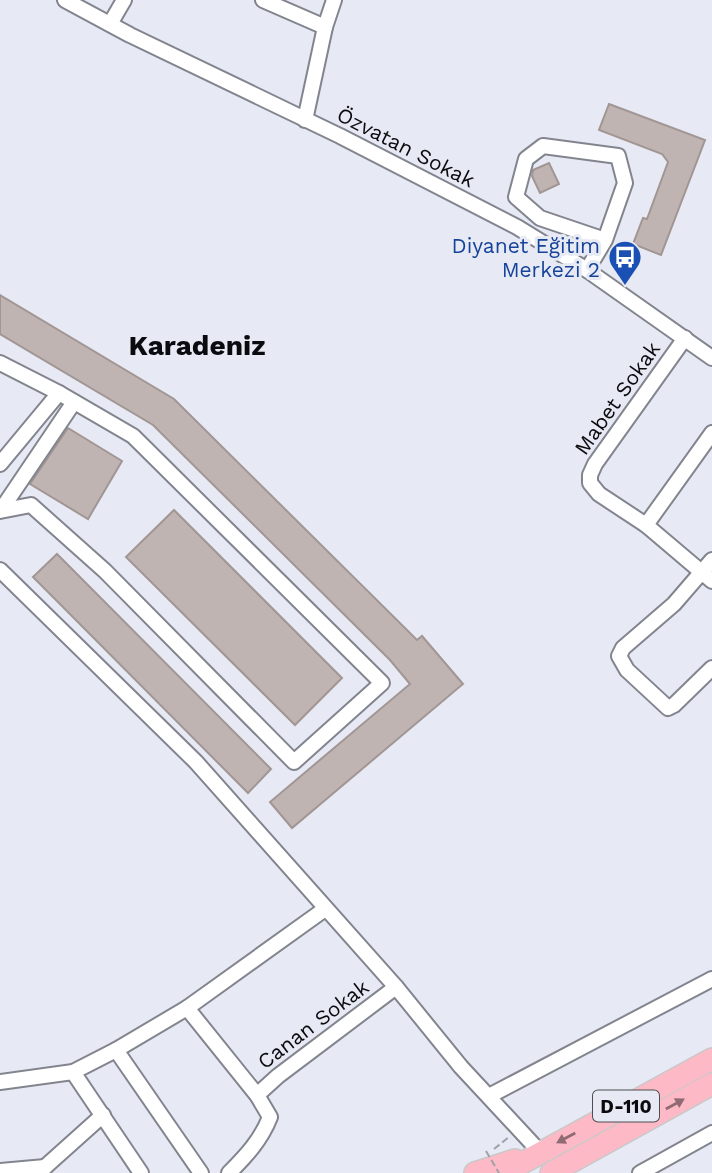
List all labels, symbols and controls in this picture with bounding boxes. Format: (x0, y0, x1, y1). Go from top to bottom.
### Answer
street label: Özvatan Sokak (333, 102, 479, 193)
place label: Diyanet Eğitim Merkezi 2 (452, 233, 600, 282)
bus stop icon: Diyanet Eğitim Merkezi 2 (606, 238, 644, 287)
district label: Karadeniz (128, 329, 266, 362)
street label: Mabet Sokak (569, 337, 665, 459)
street label: Canan Sokak (252, 974, 374, 1074)
road number: D-110 (593, 1090, 659, 1122)
one-way arrow (665, 1098, 685, 1110)
one-way arrow (556, 1132, 576, 1144)

